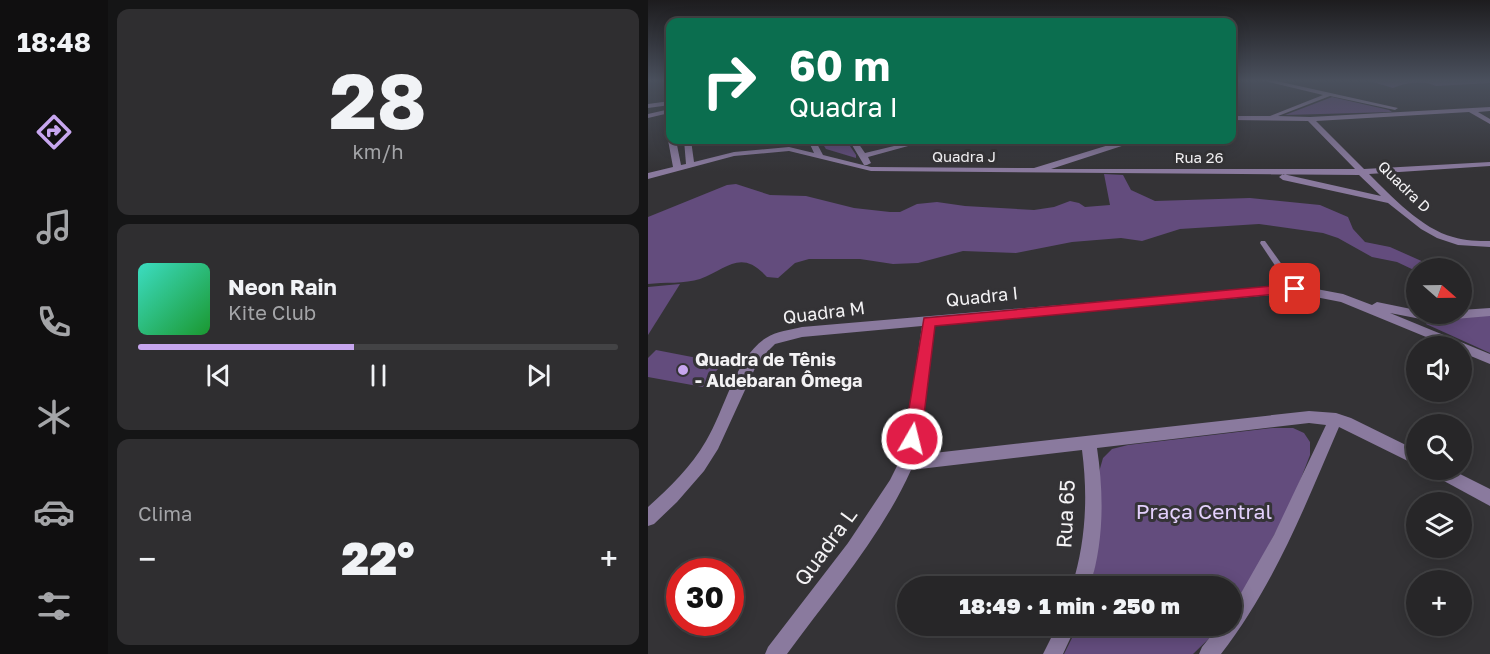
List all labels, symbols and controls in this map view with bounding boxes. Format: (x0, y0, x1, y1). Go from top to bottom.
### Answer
text: 18:48 (17, 26, 91, 58)
text: 60 m (789, 40, 890, 90)
icon: right (690, 42, 768, 120)
text: 28 (329, 53, 427, 146)
text: Quadra I (789, 91, 898, 123)
icon: directions (33, 111, 75, 153)
text: km/h (353, 139, 403, 163)
street label: Quadra J (932, 147, 996, 165)
street label: Rua 26 (1175, 148, 1223, 166)
street label: Quadra D (1375, 157, 1435, 216)
icon: music (33, 206, 75, 248)
north arrow (1406, 258, 1472, 324)
map controls (1406, 258, 1472, 636)
pin (1269, 263, 1320, 314)
icon: arrive (1278, 272, 1311, 305)
text: Neon Rain (228, 273, 337, 300)
street label: Quadra I (945, 281, 1019, 311)
street label: Quadra M (782, 296, 866, 328)
text: Kite Club (228, 300, 316, 324)
icon: phone (33, 301, 75, 343)
button: sound (1406, 336, 1472, 402)
place label: Quadra de Tênis - Aldebaran Ômega (695, 348, 862, 391)
icon: previous (202, 359, 235, 392)
icon: pause (362, 359, 395, 392)
icon: next (522, 359, 555, 392)
marker: Quadra de Tênis - Aldebaran Ômega (676, 363, 690, 377)
icon: climate (33, 396, 75, 438)
position arrow (880, 407, 944, 471)
button: search (1406, 414, 1472, 480)
street label: Rua 65 (1050, 479, 1080, 549)
icon: car (33, 491, 75, 533)
button: layers (1406, 492, 1472, 558)
park label: Praça Central (1136, 498, 1272, 524)
text: Clima (138, 501, 192, 525)
street label: Quadra L (788, 502, 862, 590)
text: 22° (341, 531, 415, 585)
text: − (138, 539, 156, 578)
text: + (600, 539, 618, 578)
speed limit sign: 30 (666, 558, 744, 636)
button: + (1406, 570, 1472, 636)
icon: filters (33, 585, 75, 627)
text: 18:49 · 1 min · 250 m (959, 592, 1180, 619)

